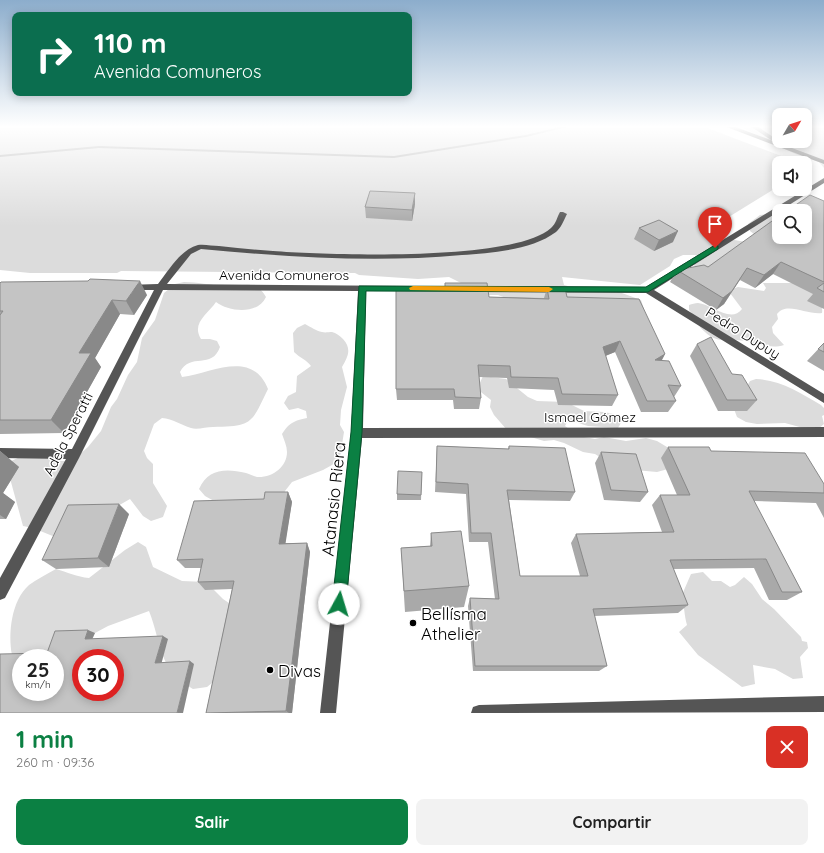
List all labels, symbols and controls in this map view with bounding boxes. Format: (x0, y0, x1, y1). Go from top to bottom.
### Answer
text: 110 m (94, 25, 167, 60)
icon: right (28, 28, 80, 80)
text: Avenida Comuneros (94, 60, 261, 83)
north arrow (772, 108, 812, 148)
map controls (772, 108, 812, 244)
button: sound (772, 156, 812, 196)
button: search (772, 204, 812, 244)
pin (698, 207, 732, 248)
icon: arrive (704, 213, 726, 235)
street label: Avenida Comuneros (219, 266, 349, 284)
street label: Pedro Dupuy (702, 303, 784, 363)
street label: Adela Speratti (39, 389, 97, 479)
street label: Ismael Gómez (544, 408, 636, 426)
street label: Atanasio Riera (317, 441, 349, 557)
position arrow (318, 583, 360, 625)
place label: Bellísma Athelier (421, 603, 487, 644)
marker: Bellísma Athelier (408, 618, 418, 628)
speed limit sign: 30 (72, 649, 124, 701)
text: 25 (27, 657, 49, 682)
place label: Divas (278, 660, 321, 681)
marker: Divas (265, 665, 275, 675)
text: km/h (25, 678, 51, 691)
text: 1 min (16, 724, 74, 754)
button: close (766, 726, 808, 768)
text: 260 m · 09:36 (16, 754, 94, 770)
button: Salir (16, 799, 408, 845)
button: Compartir (416, 799, 808, 845)

